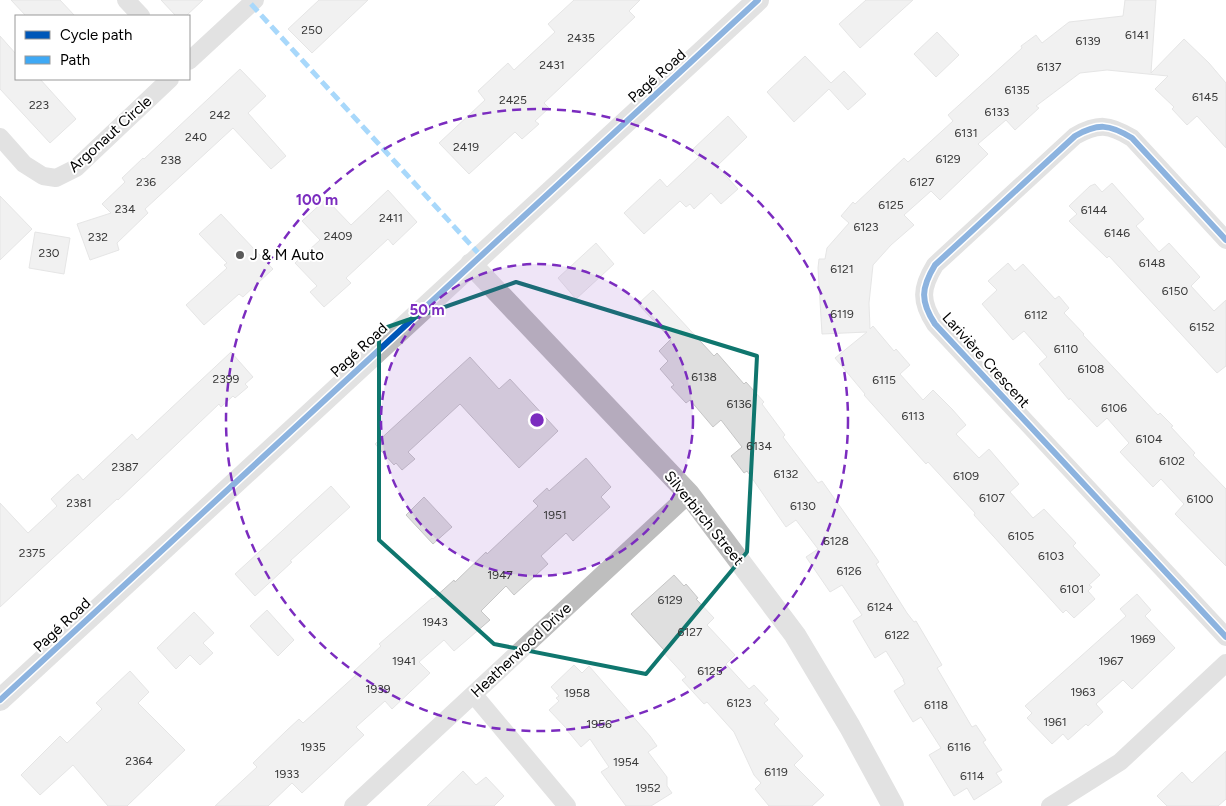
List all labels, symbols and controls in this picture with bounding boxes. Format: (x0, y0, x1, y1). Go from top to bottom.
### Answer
legend (15, 15, 190, 80)
house number: 250 (301, 23, 323, 37)
text: Cycle path (60, 26, 132, 44)
house number: 6141 (1125, 28, 1149, 42)
house number: 2435 (567, 31, 595, 45)
house number: 6139 (1075, 34, 1101, 48)
street label: Pagé Road (624, 45, 690, 107)
text: Path (60, 51, 90, 69)
house number: 2431 (539, 58, 565, 72)
house number: 6137 (1037, 60, 1062, 74)
house number: 6135 (1004, 83, 1030, 97)
house number: 6145 (1192, 90, 1218, 104)
street label: Argonaut Circle (65, 92, 155, 176)
house number: 2425 (499, 93, 527, 107)
house number: 223 (29, 98, 49, 112)
house number: 6133 (985, 105, 1009, 119)
house number: 242 (210, 108, 230, 122)
house number: 6131 (954, 126, 978, 140)
house number: 240 (185, 130, 207, 144)
house number: 2419 (453, 140, 479, 154)
house number: 6129 (935, 152, 961, 166)
house number: 238 (161, 153, 181, 167)
house number: 236 (136, 175, 156, 189)
house number: 6127 (910, 175, 935, 189)
text: 100 m (296, 191, 338, 209)
house number: 6125 (878, 198, 904, 212)
house number: 234 (115, 202, 136, 216)
house number: 6144 (1081, 203, 1108, 217)
house number: 2411 (379, 211, 403, 225)
house number: 6123 (854, 220, 878, 234)
house number: 6146 (1104, 226, 1130, 240)
house number: 2409 (324, 229, 353, 243)
house number: 232 (88, 230, 108, 244)
house number: 230 (39, 246, 60, 260)
place label: J & M Auto (250, 246, 324, 264)
marker: J & M Auto (234, 249, 246, 261)
house number: 6148 (1139, 256, 1165, 270)
house number: 6121 (830, 262, 854, 276)
house number: 6150 (1162, 284, 1188, 298)
text: 50 m (409, 301, 445, 319)
house number: 6119 (830, 307, 854, 321)
house number: 6112 (1024, 308, 1048, 322)
street label: Larivière Crescent (939, 309, 1034, 412)
street label: Pagé Road (327, 319, 391, 381)
house number: 6152 (1189, 320, 1215, 334)
house number: 6110 (1054, 342, 1079, 356)
house number: 6108 (1078, 362, 1104, 376)
house number: 6138 (691, 370, 717, 384)
house number: 2399 (213, 372, 240, 386)
house number: 6115 (872, 373, 896, 387)
house number: 6136 (726, 397, 752, 411)
house number: 6106 (1101, 401, 1127, 415)
house number: 6113 (901, 409, 925, 423)
centre of rings (528, 411, 546, 429)
house number: 6104 (1136, 432, 1163, 446)
house number: 6134 (746, 439, 772, 453)
house number: 6102 (1159, 454, 1185, 468)
house number: 2387 (111, 460, 139, 474)
street label: Silverbirch Street (660, 467, 748, 569)
house number: 6132 (774, 467, 798, 481)
house number: 6109 (953, 469, 979, 483)
house number: 6107 (979, 491, 1005, 505)
house number: 6100 (1186, 492, 1214, 506)
house number: 2381 (66, 496, 92, 510)
house number: 6130 (790, 499, 816, 513)
house number: 1951 (543, 508, 567, 522)
house number: 6105 (1008, 529, 1034, 543)
house number: 6128 (823, 534, 849, 548)
house number: 2375 (19, 546, 45, 560)
house number: 6103 (1038, 549, 1064, 563)
house number: 6126 (836, 564, 862, 578)
house number: 1947 (487, 568, 513, 582)
house number: 6101 (1060, 582, 1084, 596)
house number: 6129 (657, 593, 683, 607)
street label: Pagé Road (30, 594, 94, 656)
street label: Heatherwood Drive (467, 599, 575, 701)
house number: 6124 (867, 600, 893, 614)
house number: 1943 (422, 615, 448, 629)
house number: 6127 (678, 625, 703, 639)
house number: 6122 (884, 628, 910, 642)
house number: 1969 (1130, 632, 1156, 646)
house number: 1941 (392, 654, 416, 668)
house number: 1967 (1099, 654, 1124, 668)
house number: 6125 (697, 664, 723, 678)
house number: 1939 (365, 682, 391, 696)
house number: 1963 (1070, 685, 1096, 699)
house number: 1958 (564, 686, 590, 700)
house number: 6123 (727, 696, 751, 710)
house number: 6118 (924, 698, 948, 712)
house number: 1961 (1043, 715, 1067, 729)
house number: 1956 (586, 717, 612, 731)
house number: 1935 (300, 740, 326, 754)
house number: 6116 (947, 740, 971, 754)
house number: 2364 (125, 754, 153, 768)
house number: 1954 (613, 755, 640, 769)
house number: 6119 (764, 765, 788, 779)
house number: 1933 (275, 767, 299, 781)
house number: 6114 (960, 769, 985, 783)
house number: 1952 (635, 781, 661, 795)

